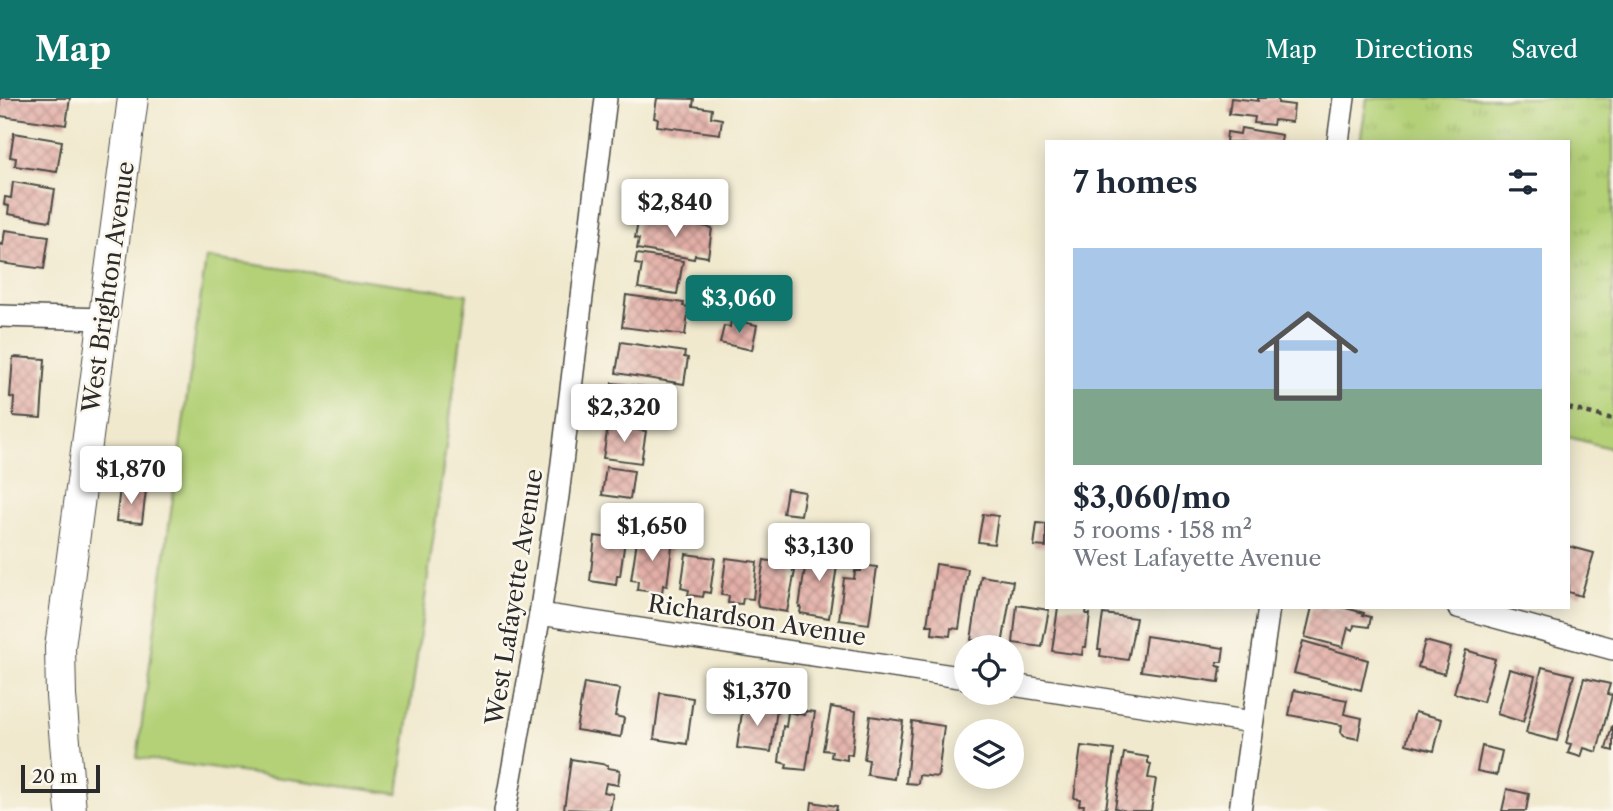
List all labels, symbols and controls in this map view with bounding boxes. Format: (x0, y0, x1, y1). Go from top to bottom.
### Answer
text: Map (35, 29, 111, 70)
text: Map (1265, 35, 1317, 64)
text: Directions (1355, 35, 1473, 64)
text: Saved (1511, 35, 1578, 64)
street label: West Brighton Avenue (76, 159, 140, 416)
icon: filters (1504, 163, 1542, 201)
text: 7 homes (1073, 164, 1198, 201)
pin: $2,840 (618, 180, 732, 239)
text: $2,840 (637, 188, 713, 216)
pin: $3,060 (682, 275, 796, 335)
text: $3,060 (702, 284, 776, 312)
icon: home (1245, 293, 1371, 419)
pin: $2,320 (567, 384, 681, 444)
text: $2,320 (587, 393, 661, 421)
pin: $1,870 (74, 446, 188, 506)
text: $1,870 (96, 455, 166, 483)
street label: West Lafayette Avenue (479, 467, 549, 728)
text: $3,060/mo (1073, 479, 1230, 516)
pin: $1,650 (595, 504, 709, 563)
text: $1,650 (617, 512, 687, 540)
text: 5 rooms · 158 m² (1073, 516, 1252, 544)
pin: $3,130 (762, 524, 876, 583)
text: $3,130 (784, 532, 854, 560)
text: West Lafayette Avenue (1073, 544, 1321, 572)
street label: Richardson Avenue (646, 588, 868, 652)
map controls (954, 635, 1024, 789)
button: locate (954, 635, 1024, 705)
pin: $1,370 (700, 668, 814, 728)
text: $1,370 (722, 677, 792, 705)
button: layers (954, 719, 1024, 789)
scale bar (21, 762, 100, 794)
text: 20 m (32, 765, 78, 788)

